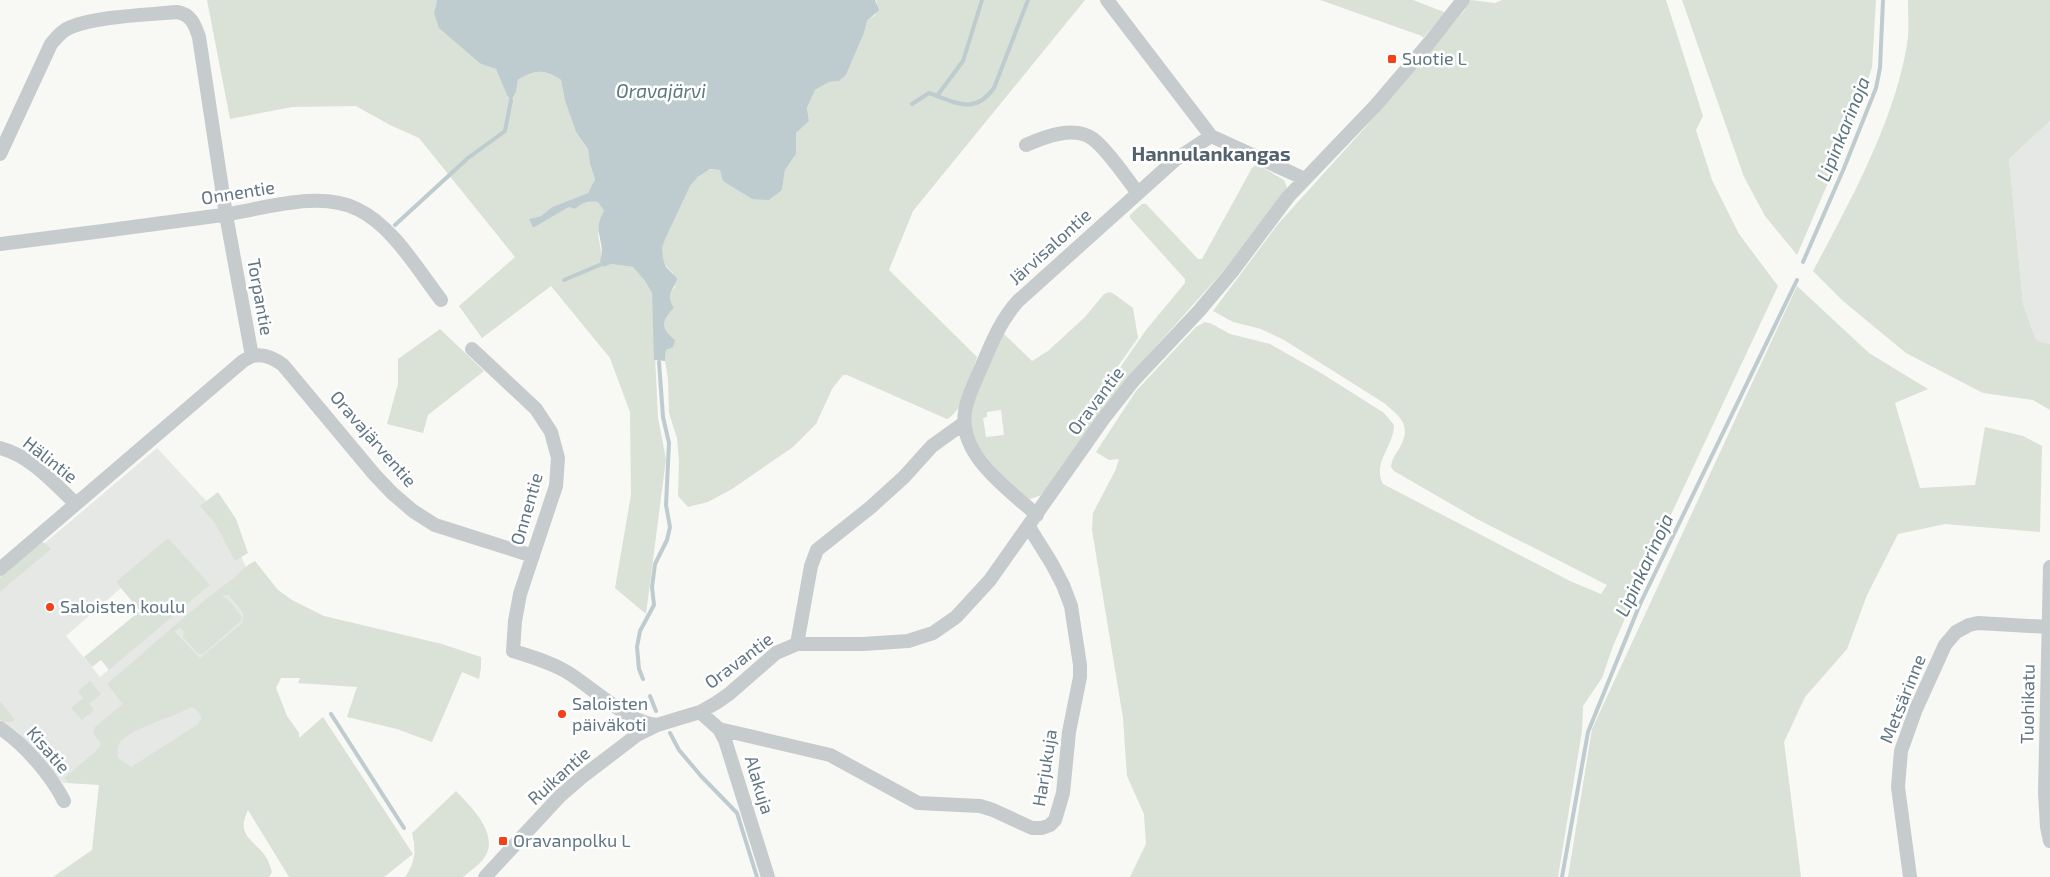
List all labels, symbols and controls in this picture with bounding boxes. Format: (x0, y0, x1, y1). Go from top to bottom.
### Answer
place label: Suotie L (1402, 47, 1467, 69)
marker: Suotie L (1386, 53, 1398, 65)
water label: Lipinkarinoja (1811, 73, 1874, 185)
water label: Oravajärvi (616, 79, 706, 102)
district label: Hannulankangas (1131, 141, 1291, 165)
street label: Onnentie (200, 175, 276, 209)
street label: Järvisalontie (1004, 204, 1095, 289)
street label: Torpantie (243, 257, 279, 337)
street label: Oravantie (1062, 362, 1128, 439)
street label: Oravajärventie (326, 386, 422, 491)
street label: Hälintie (19, 431, 82, 487)
street label: Onnentie (505, 470, 547, 547)
water label: Lipinkarinoja (1610, 510, 1677, 620)
place label: Saloisten koulu (60, 595, 185, 617)
marker: Saloisten koulu (44, 601, 56, 613)
street label: Oravantie (700, 627, 777, 693)
street label: Metsärinne (1874, 651, 1930, 746)
street label: Tuohikatu (2015, 664, 2039, 744)
place label: Saloisten päiväkoti (572, 692, 648, 735)
marker: Saloisten päiväkoti (556, 708, 568, 720)
street label: Kisatie (22, 721, 75, 777)
street label: Harjukuja (1027, 728, 1061, 808)
street label: Ruikantie (523, 742, 594, 809)
street label: Alakuja (741, 753, 779, 817)
place label: Oravanpolku L (513, 829, 631, 851)
marker: Oravanpolku L (497, 835, 509, 847)

